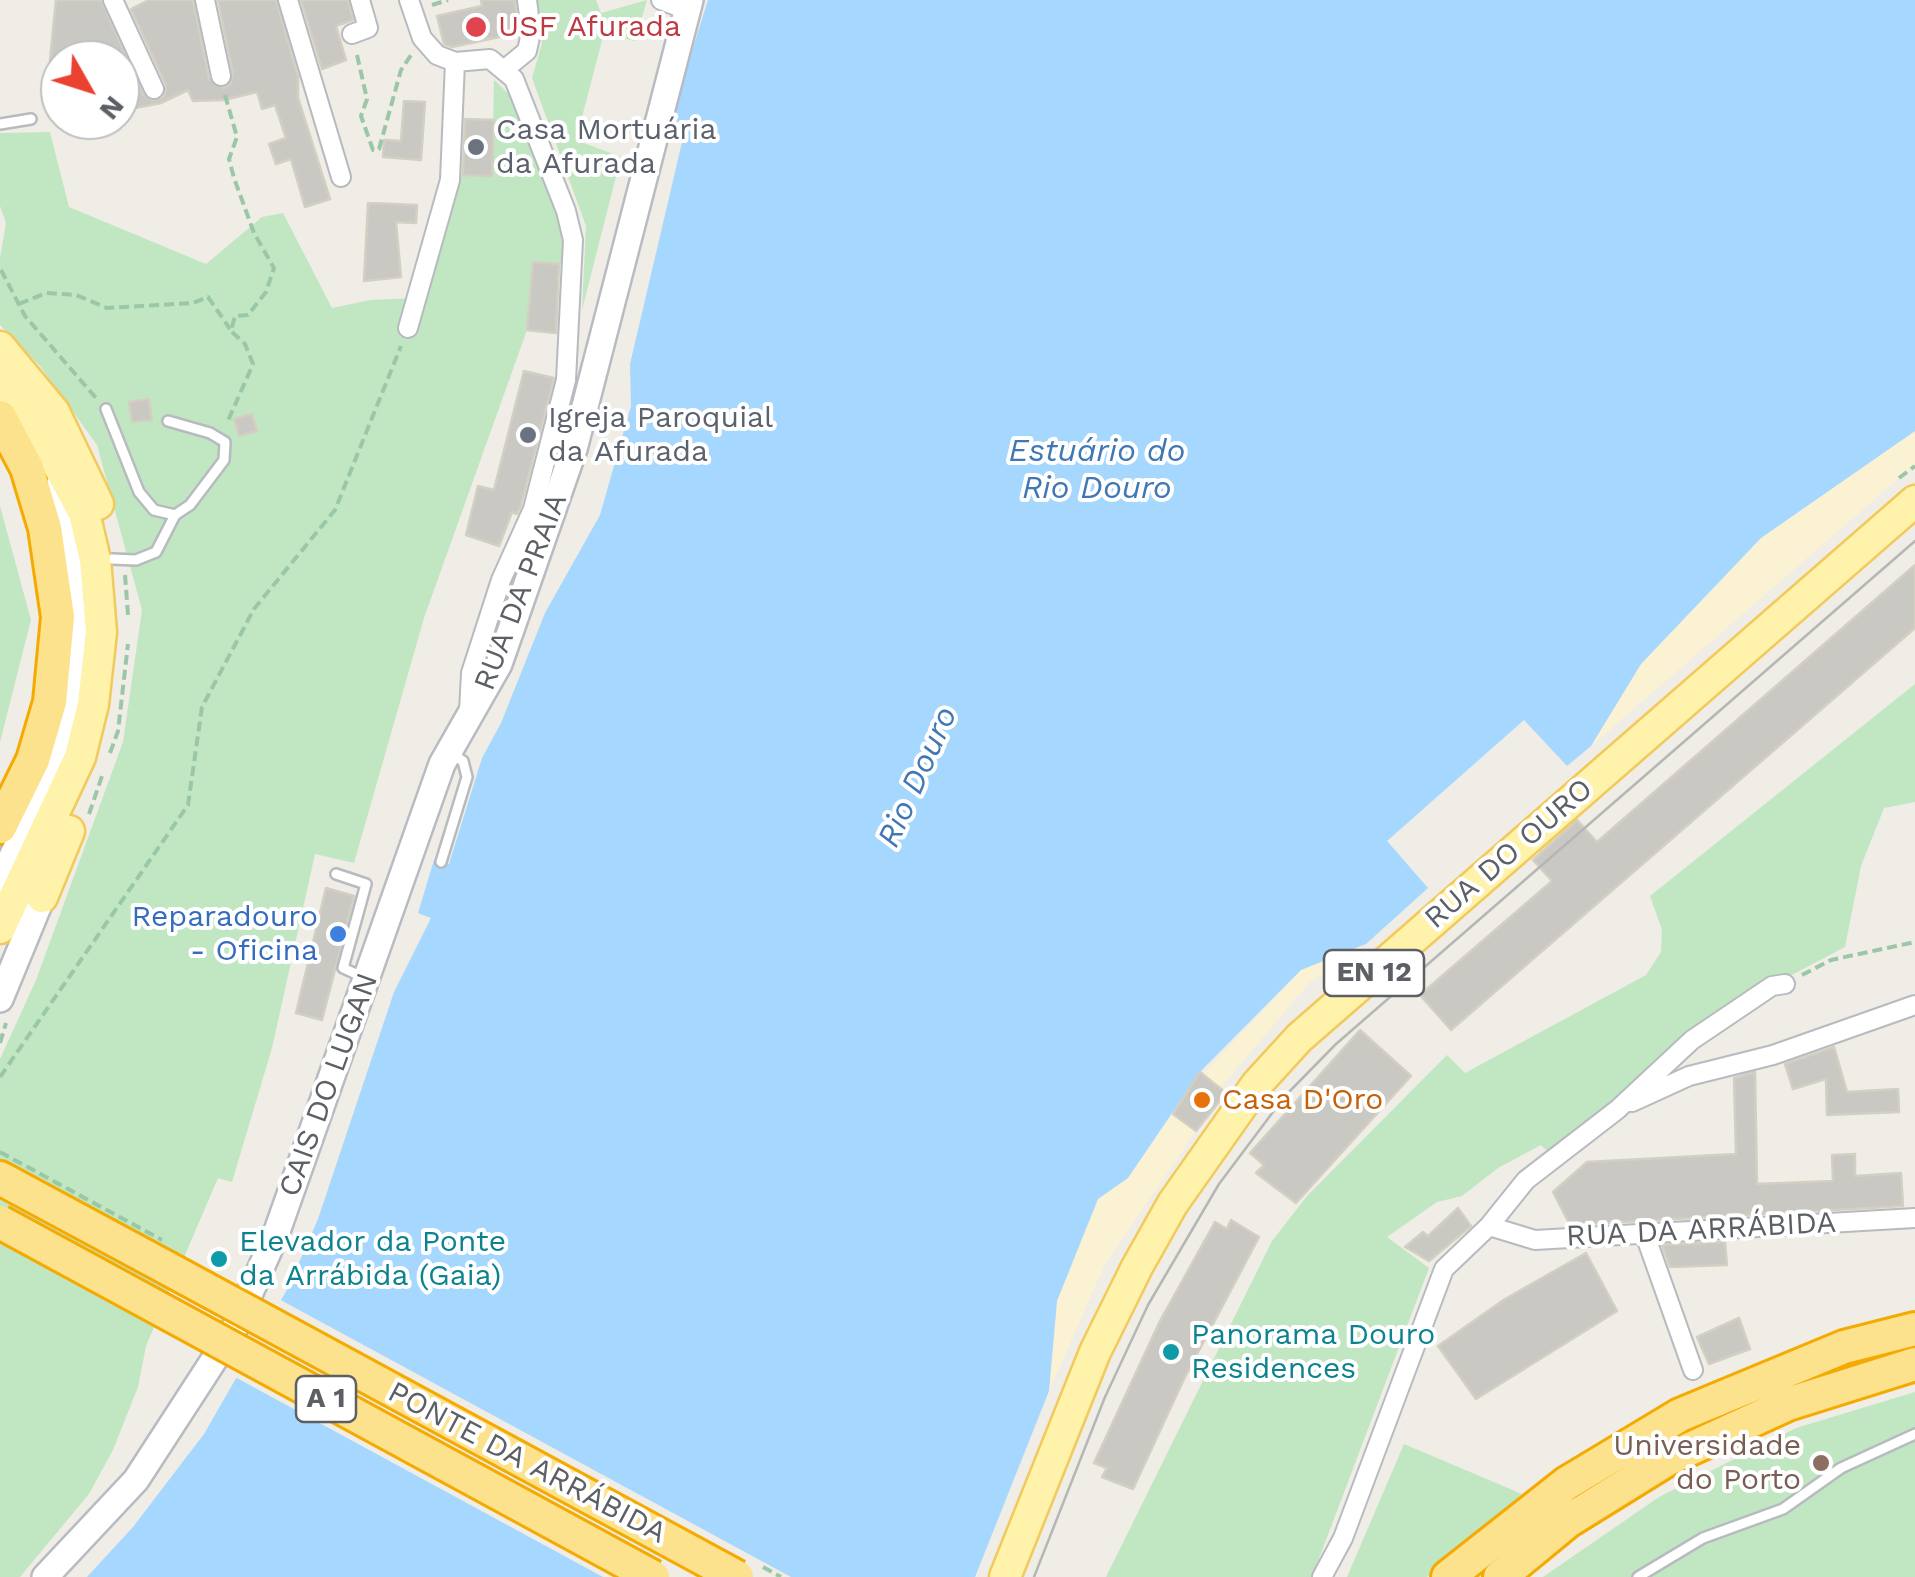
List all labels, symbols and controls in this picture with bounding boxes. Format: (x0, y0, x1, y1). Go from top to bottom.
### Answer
place label: USF Afurada (498, 9, 681, 45)
marker: USF Afurada (463, 14, 489, 40)
north arrow (40, 40, 140, 140)
text: N (93, 89, 132, 126)
place label: Casa Mortuária da Afurada (496, 112, 717, 182)
marker: Casa Mortuária da Afurada (465, 136, 487, 158)
place label: Igreja Paroquial da Afurada (548, 400, 773, 470)
marker: Igreja Paroquial da Afurada (517, 424, 539, 446)
water label: Estuário do Rio Douro (1008, 433, 1186, 508)
street label: RUA DA PRAIA (467, 488, 575, 696)
water label: Rio Douro (870, 701, 966, 853)
street label: RUA DO OURO (1418, 771, 1600, 937)
place label: Reparadouro - Oficina (132, 899, 318, 970)
marker: Reparadouro - Oficina (327, 923, 349, 945)
road number: EN 12 (1324, 950, 1424, 996)
street label: CAIS DO LUGAN (272, 968, 386, 1202)
place label: Casa D'Oro (1222, 1082, 1383, 1118)
marker: Casa D'Oro (1191, 1089, 1213, 1111)
street label: RUA DA ARRÁBIDA (1565, 1205, 1837, 1255)
place label: Elevador da Ponte da Arrábida (Gaia) (239, 1224, 506, 1294)
marker: Elevador da Ponte da Arrábida (Gaia) (208, 1248, 230, 1270)
place label: Panorama Douro Residences (1191, 1317, 1435, 1388)
marker: Panorama Douro Residences (1160, 1341, 1182, 1363)
street label: PONTE DA ARRÁBIDA (382, 1374, 672, 1552)
road number: A 1 (296, 1376, 356, 1422)
place label: Universidade do Porto (1613, 1428, 1801, 1498)
marker: Universidade do Porto (1810, 1452, 1832, 1474)

